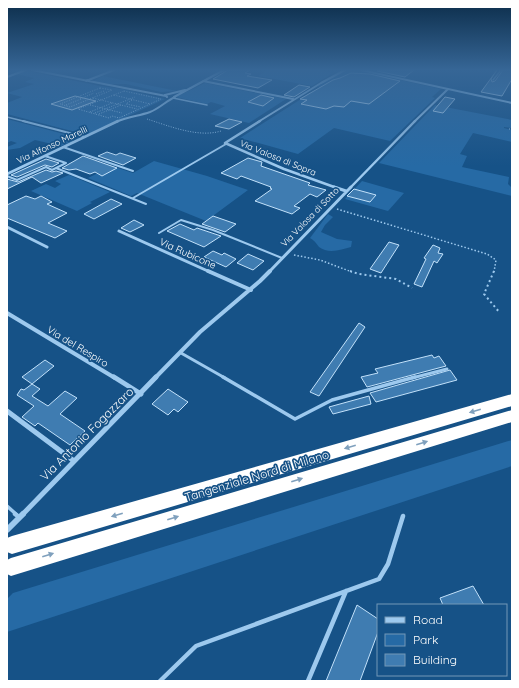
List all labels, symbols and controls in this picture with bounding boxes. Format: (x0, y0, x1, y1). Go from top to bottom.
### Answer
street label: Via Alfonso Marelli (15, 123, 89, 166)
street label: Via Valosa di Sopra (238, 137, 318, 178)
street label: Via Valosa di Sotto (278, 185, 341, 249)
street label: Via Rubicone (157, 235, 218, 272)
street label: Via del Respiro (45, 323, 111, 370)
street label: Via Antonio Fogazzaro (37, 384, 137, 484)
one-way arrow (468, 408, 480, 414)
one-way arrow (416, 440, 428, 446)
one-way arrow (343, 444, 355, 450)
street label: Tangenziale Nord di Milano (183, 446, 331, 505)
one-way arrow (292, 477, 304, 483)
one-way arrow (111, 512, 123, 518)
one-way arrow (167, 515, 179, 521)
one-way arrow (43, 552, 55, 558)
legend (377, 604, 507, 676)
text: Road (413, 612, 443, 627)
text: Park (413, 632, 438, 647)
text: Building (413, 652, 457, 667)

